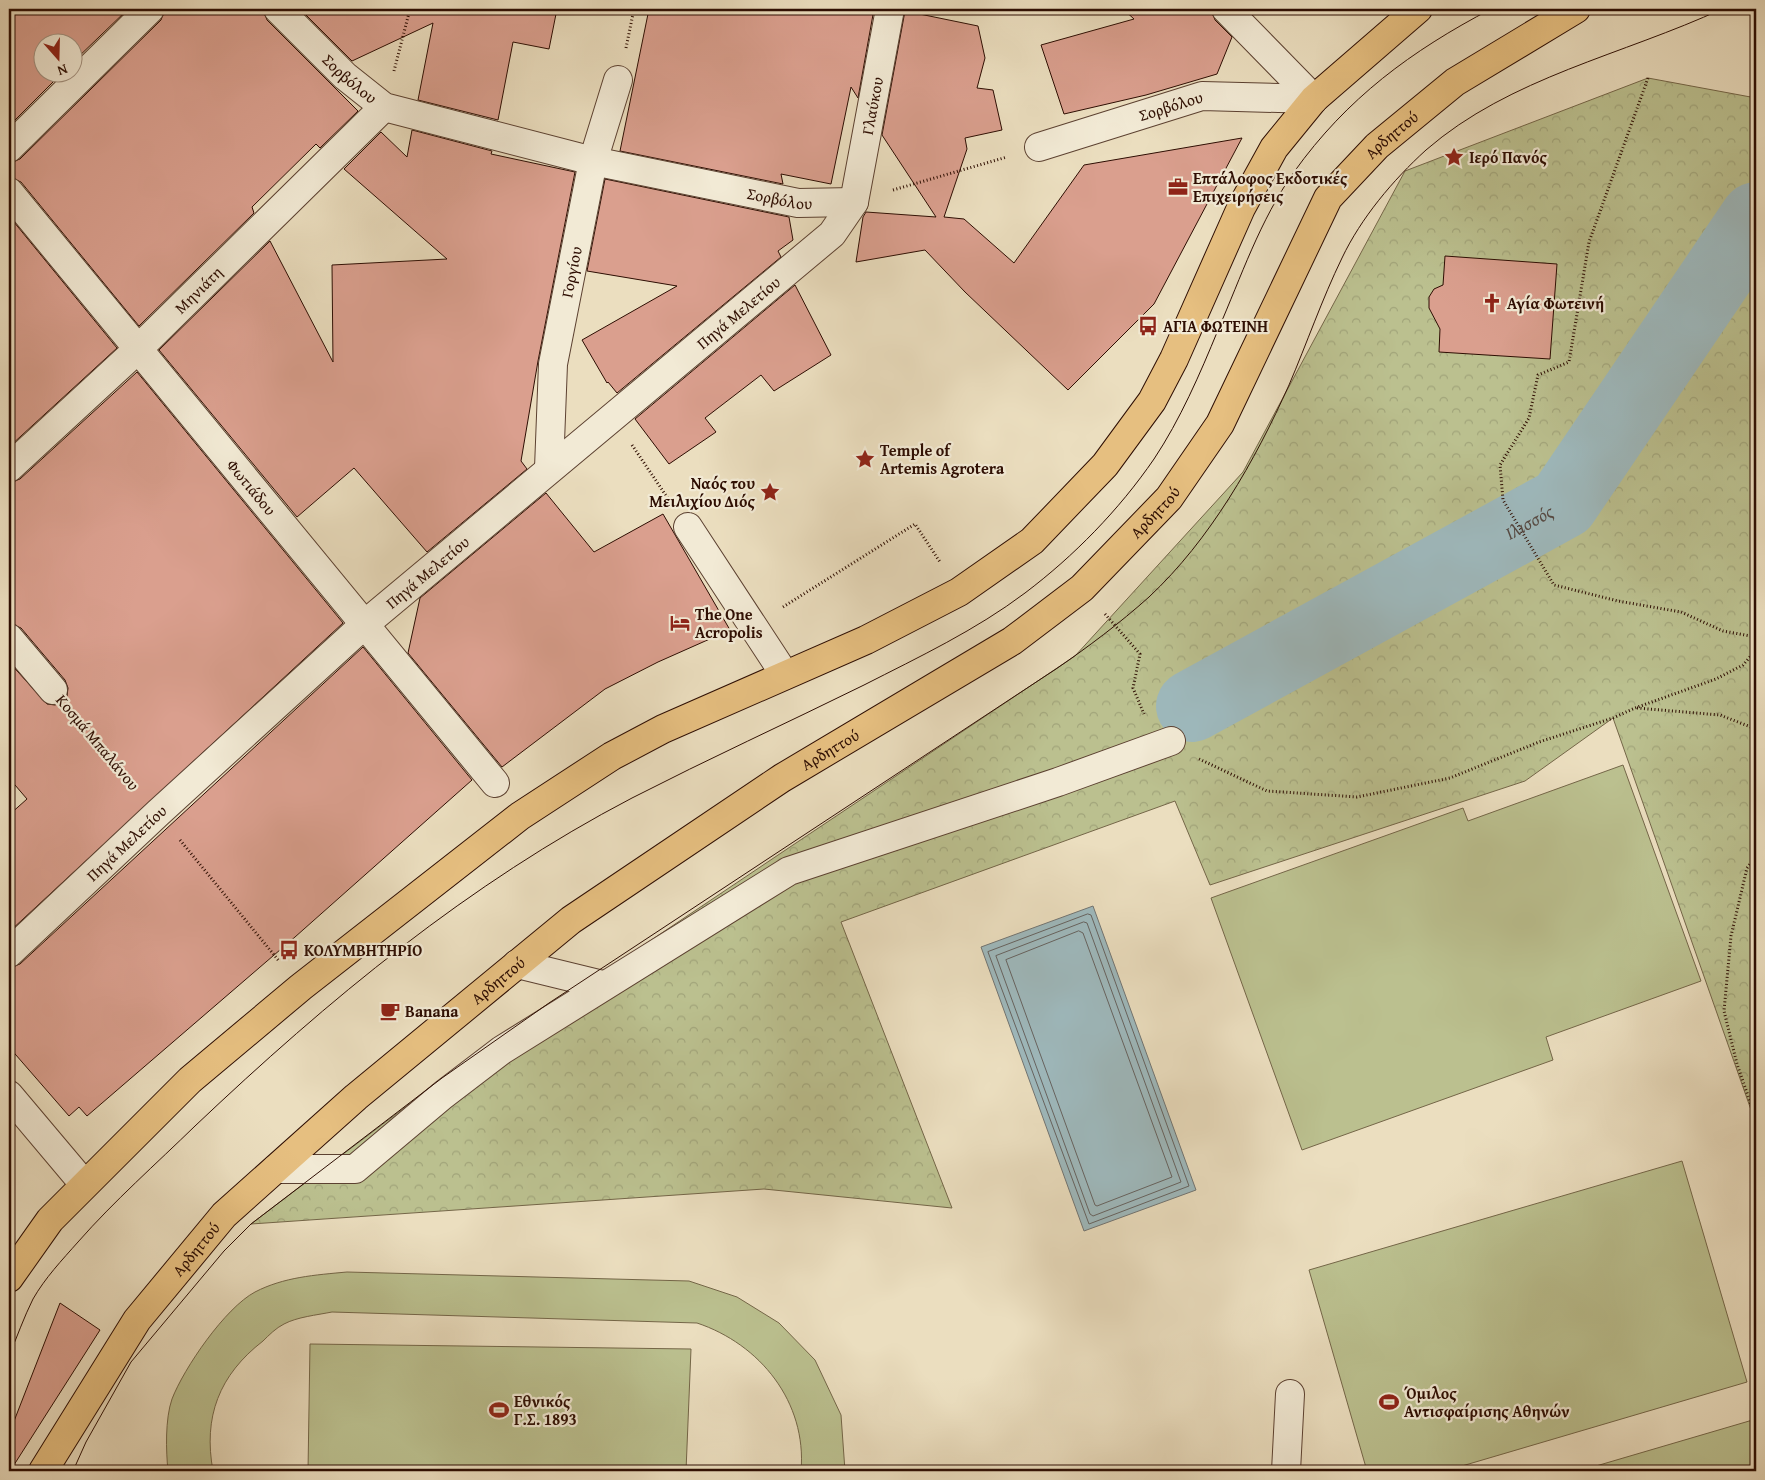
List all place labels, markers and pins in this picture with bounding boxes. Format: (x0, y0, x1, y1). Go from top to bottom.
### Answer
place label: Ιερό Πανός (1469, 145, 1547, 169)
place icon: Ιερό Πανός (1443, 146, 1465, 168)
place label: Επτάλοφος Εκδοτικές Επιχειρήσεις (1193, 166, 1348, 208)
office icon: Επτάλοφος Εκδοτικές Επιχειρήσεις (1167, 176, 1189, 198)
place label: Αγία Φωτεινή (1507, 291, 1604, 315)
church icon: Αγία Φωτεινή (1481, 292, 1503, 314)
place label: ΑΓΙΑ ΦΩΤΕΙΝΗ (1163, 314, 1268, 338)
bus stop icon: ΑΓΙΑ ΦΩΤΕΙΝΗ (1137, 315, 1159, 337)
place label: Temple of Artemis Agrotera (880, 438, 1005, 480)
place icon: Temple of Artemis Agrotera (854, 448, 876, 470)
place label: Ναός του Μειλιχίου Διός (649, 471, 756, 513)
place icon: Ναός του Μειλιχίου Διός (759, 481, 781, 503)
place label: The One Acropolis (695, 602, 763, 644)
hotel icon: The One Acropolis (669, 612, 691, 634)
place label: ΚΟΛΥΜΒΗΤΗΡΙΟ (304, 938, 422, 962)
bus stop icon: ΚΟΛΥΜΒΗΤΗΡΙΟ (278, 939, 300, 961)
place label: Banana (405, 999, 459, 1023)
cafe icon: Banana (379, 1000, 401, 1022)
place label: Όμιλος Αντισφαίρισης Αθηνών (1404, 1381, 1570, 1423)
place label: Εθνικός Γ.Σ. 1893 (514, 1389, 577, 1431)
sports icon: Όμιλος Αντισφαίρισης Αθηνών (1378, 1391, 1400, 1413)
sports icon: Εθνικός Γ.Σ. 1893 (488, 1399, 510, 1421)

